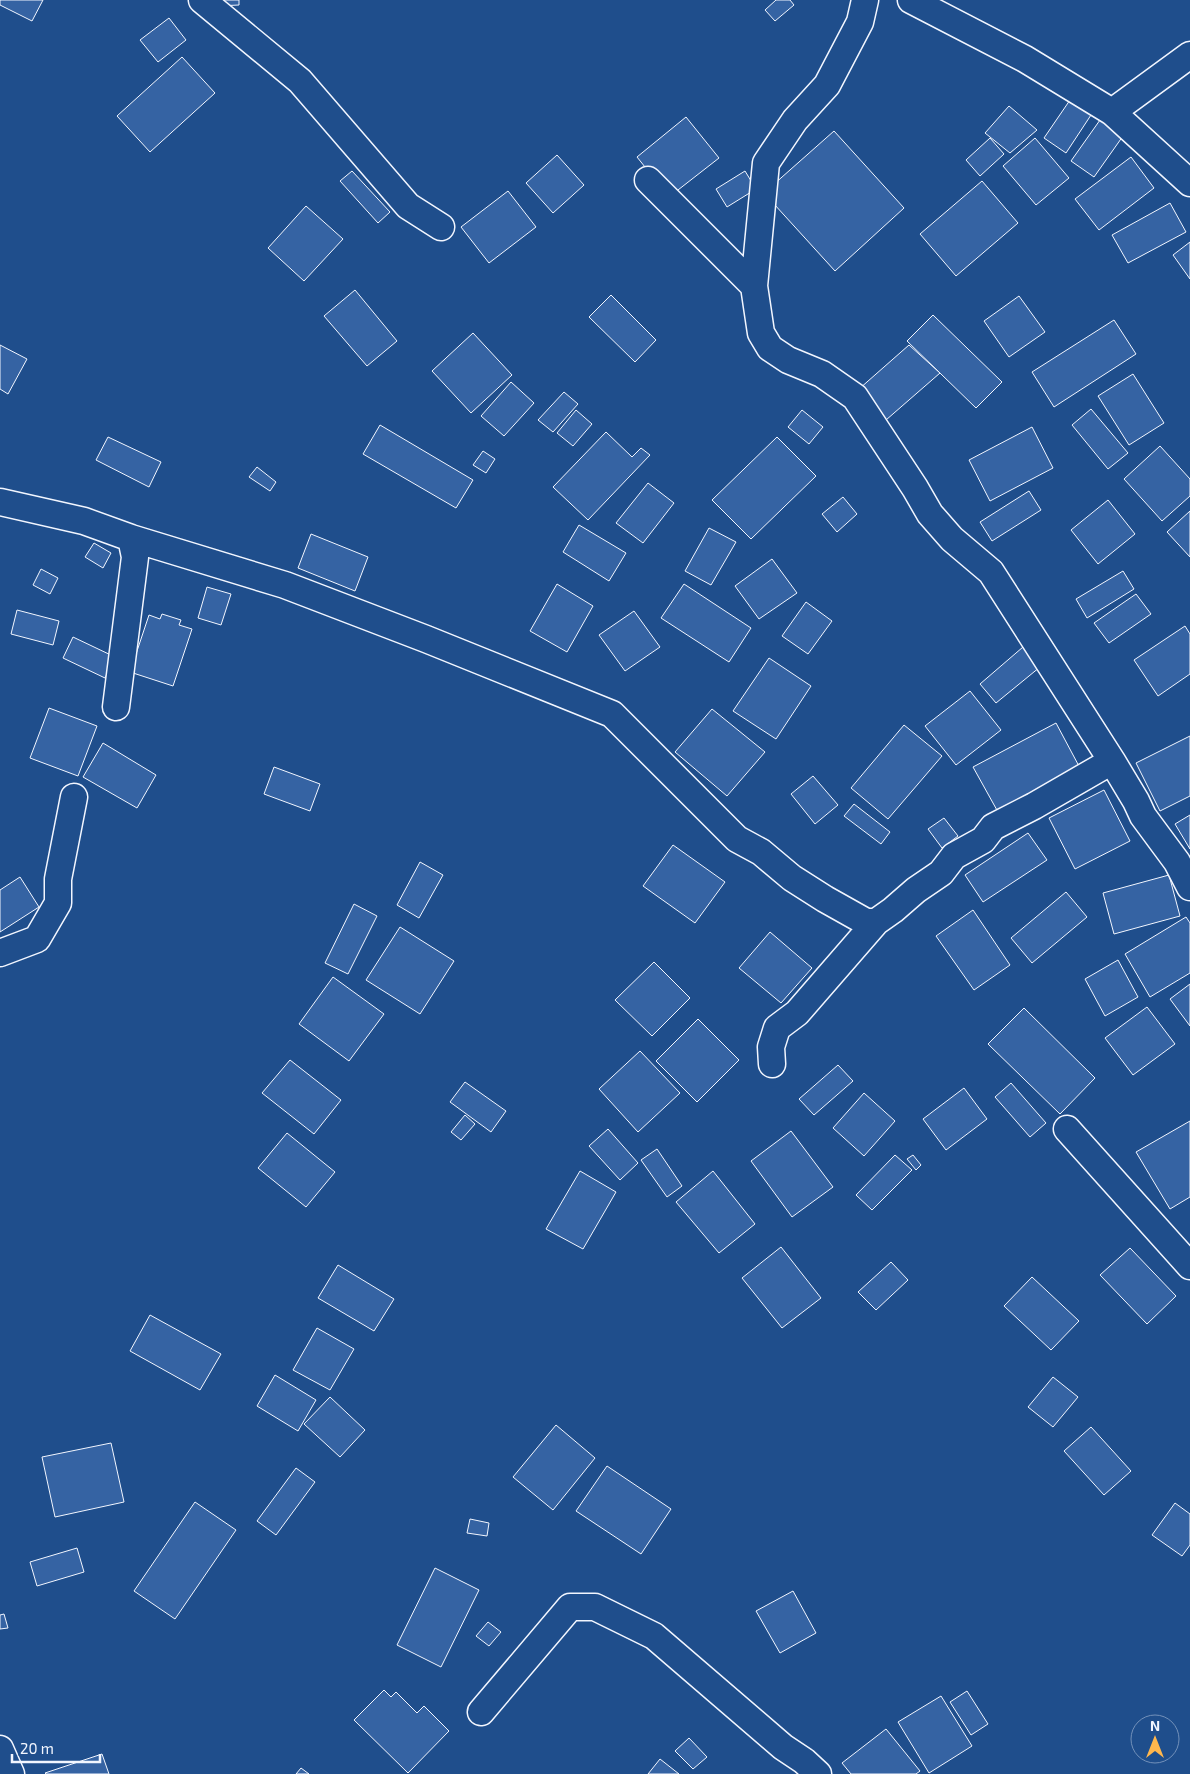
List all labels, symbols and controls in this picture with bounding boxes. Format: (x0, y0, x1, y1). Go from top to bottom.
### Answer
north arrow (1130, 1714, 1180, 1764)
text: N (1150, 1717, 1160, 1734)
scale bar (12, 1732, 100, 1764)
text: 20 m (20, 1739, 54, 1757)

